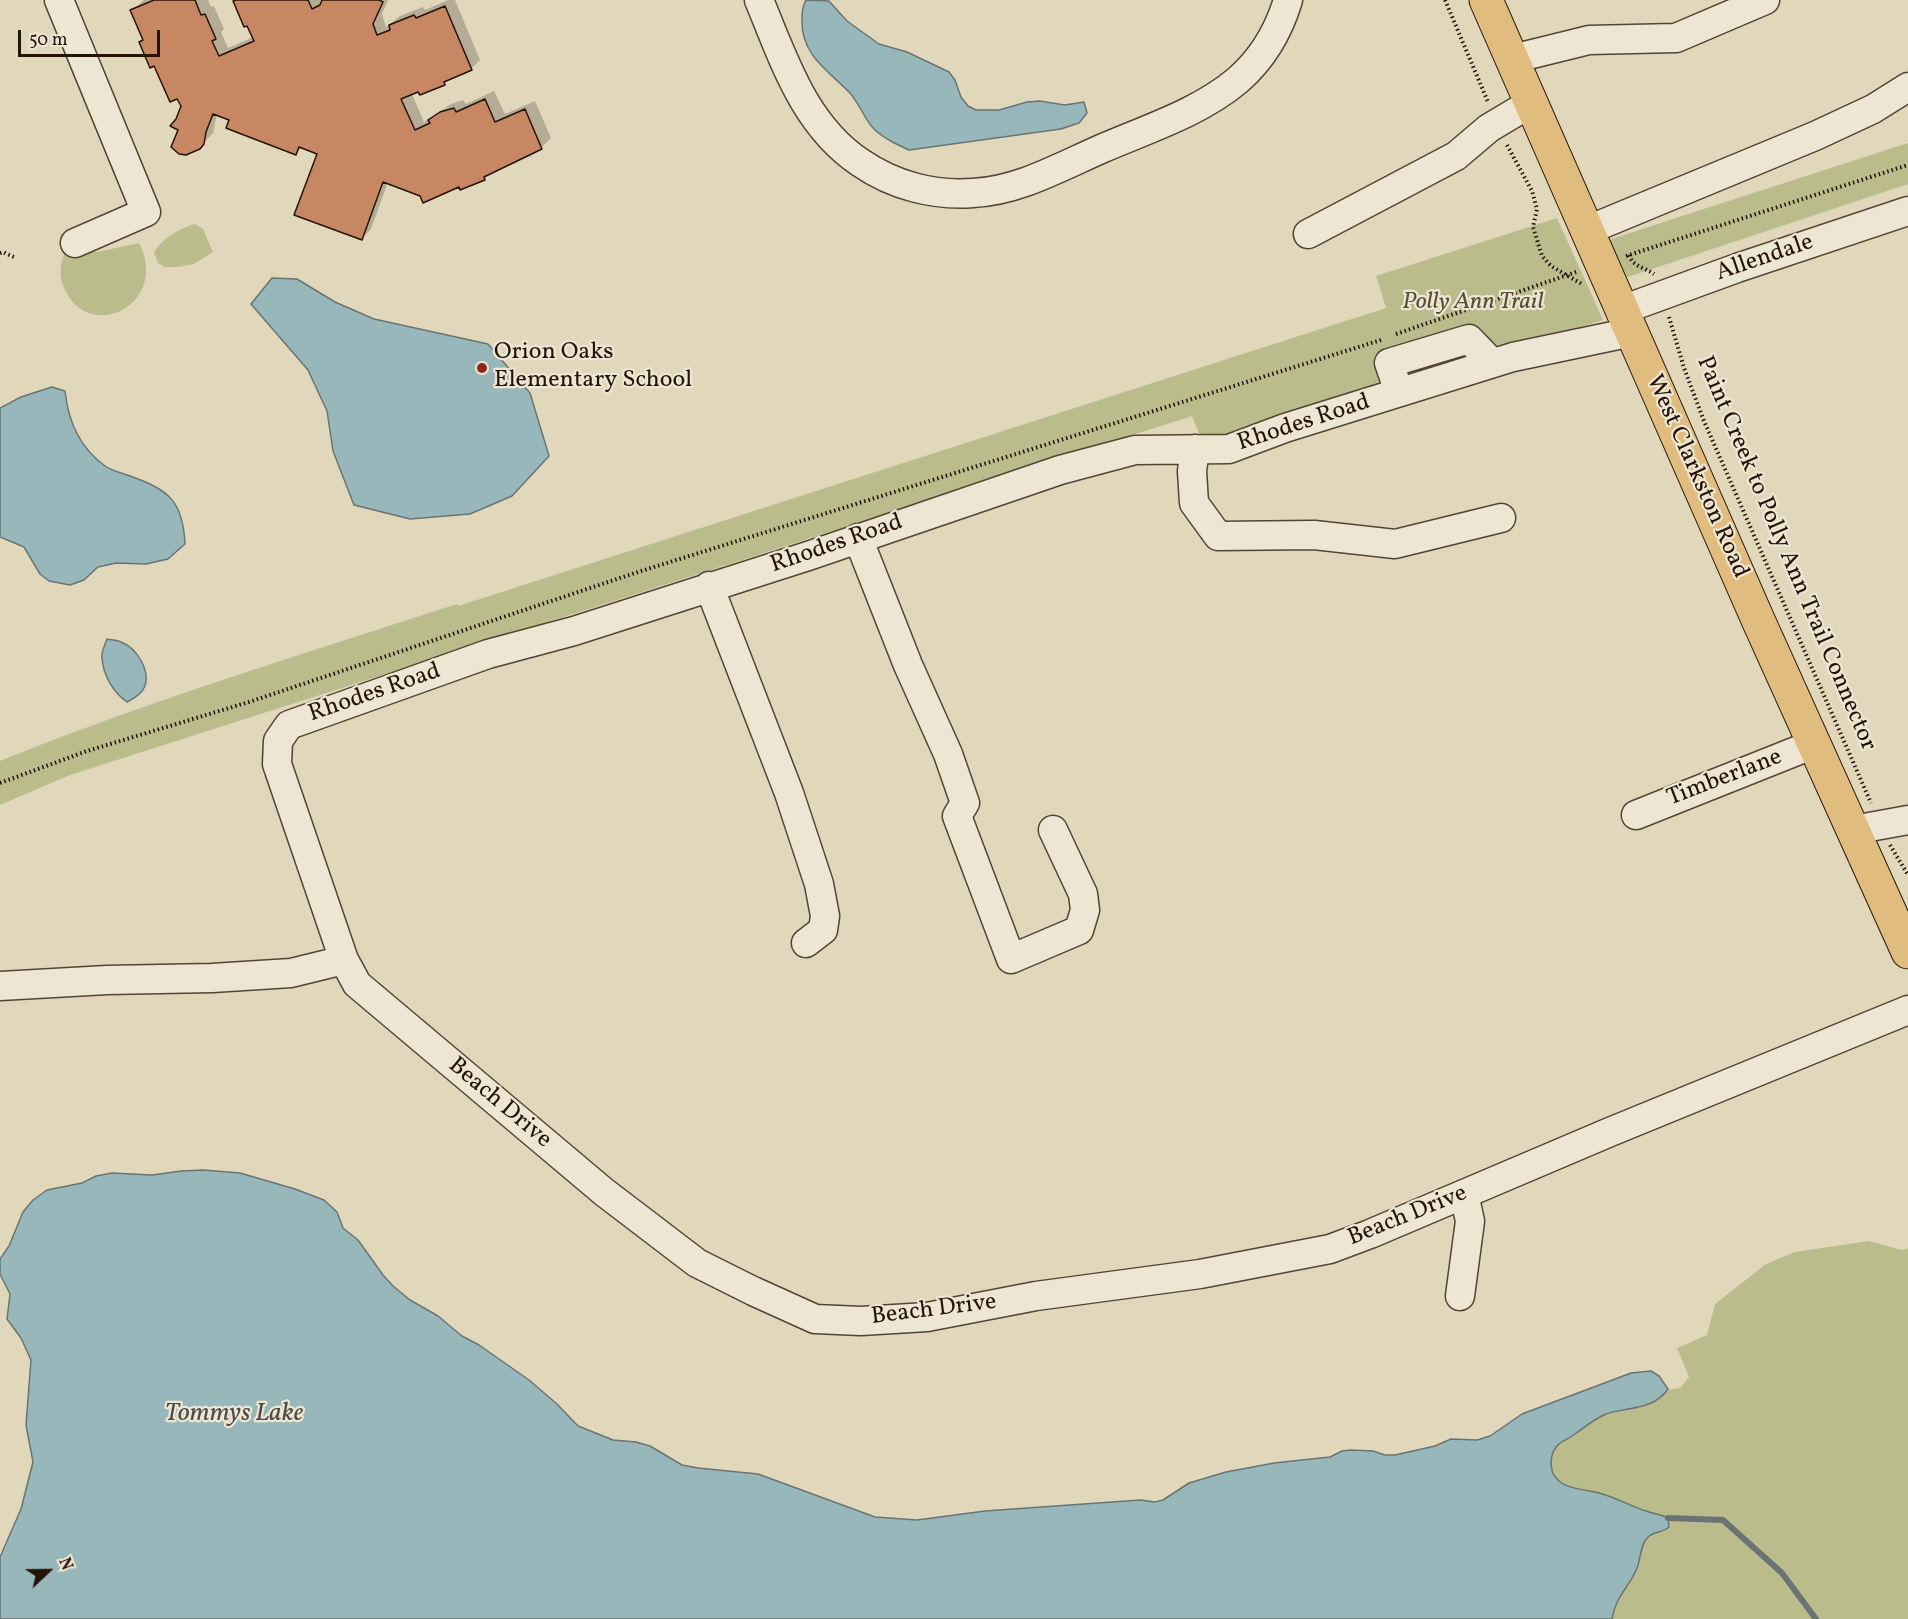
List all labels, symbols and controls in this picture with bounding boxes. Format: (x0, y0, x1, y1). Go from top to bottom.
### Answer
scale bar (21, 18, 164, 56)
text: 50 m (29, 28, 68, 53)
street label: Allendale (1713, 229, 1817, 289)
park label: Polly Ann Trail (1402, 290, 1544, 318)
place label: Orion Oaks Elementary School (494, 340, 692, 396)
street label: Paint Creek to Polly Ann Trail Connector (1689, 352, 1881, 756)
marker: Orion Oaks Elementary School (475, 361, 489, 375)
street label: West Clarkston Road (1638, 371, 1754, 583)
street label: Rhodes Road (1234, 389, 1374, 459)
street label: Rhodes Road (767, 509, 907, 581)
street label: Rhodes Road (305, 658, 445, 730)
street label: Timberlane (1663, 744, 1787, 814)
street label: Beach Drive (441, 1052, 557, 1156)
street label: Beach Drive (1344, 1180, 1472, 1254)
street label: Beach Drive (870, 1289, 998, 1333)
water label: Tommys Lake (165, 1399, 303, 1431)
north arrow (18, 1541, 78, 1601)
text: N (52, 1555, 77, 1574)

